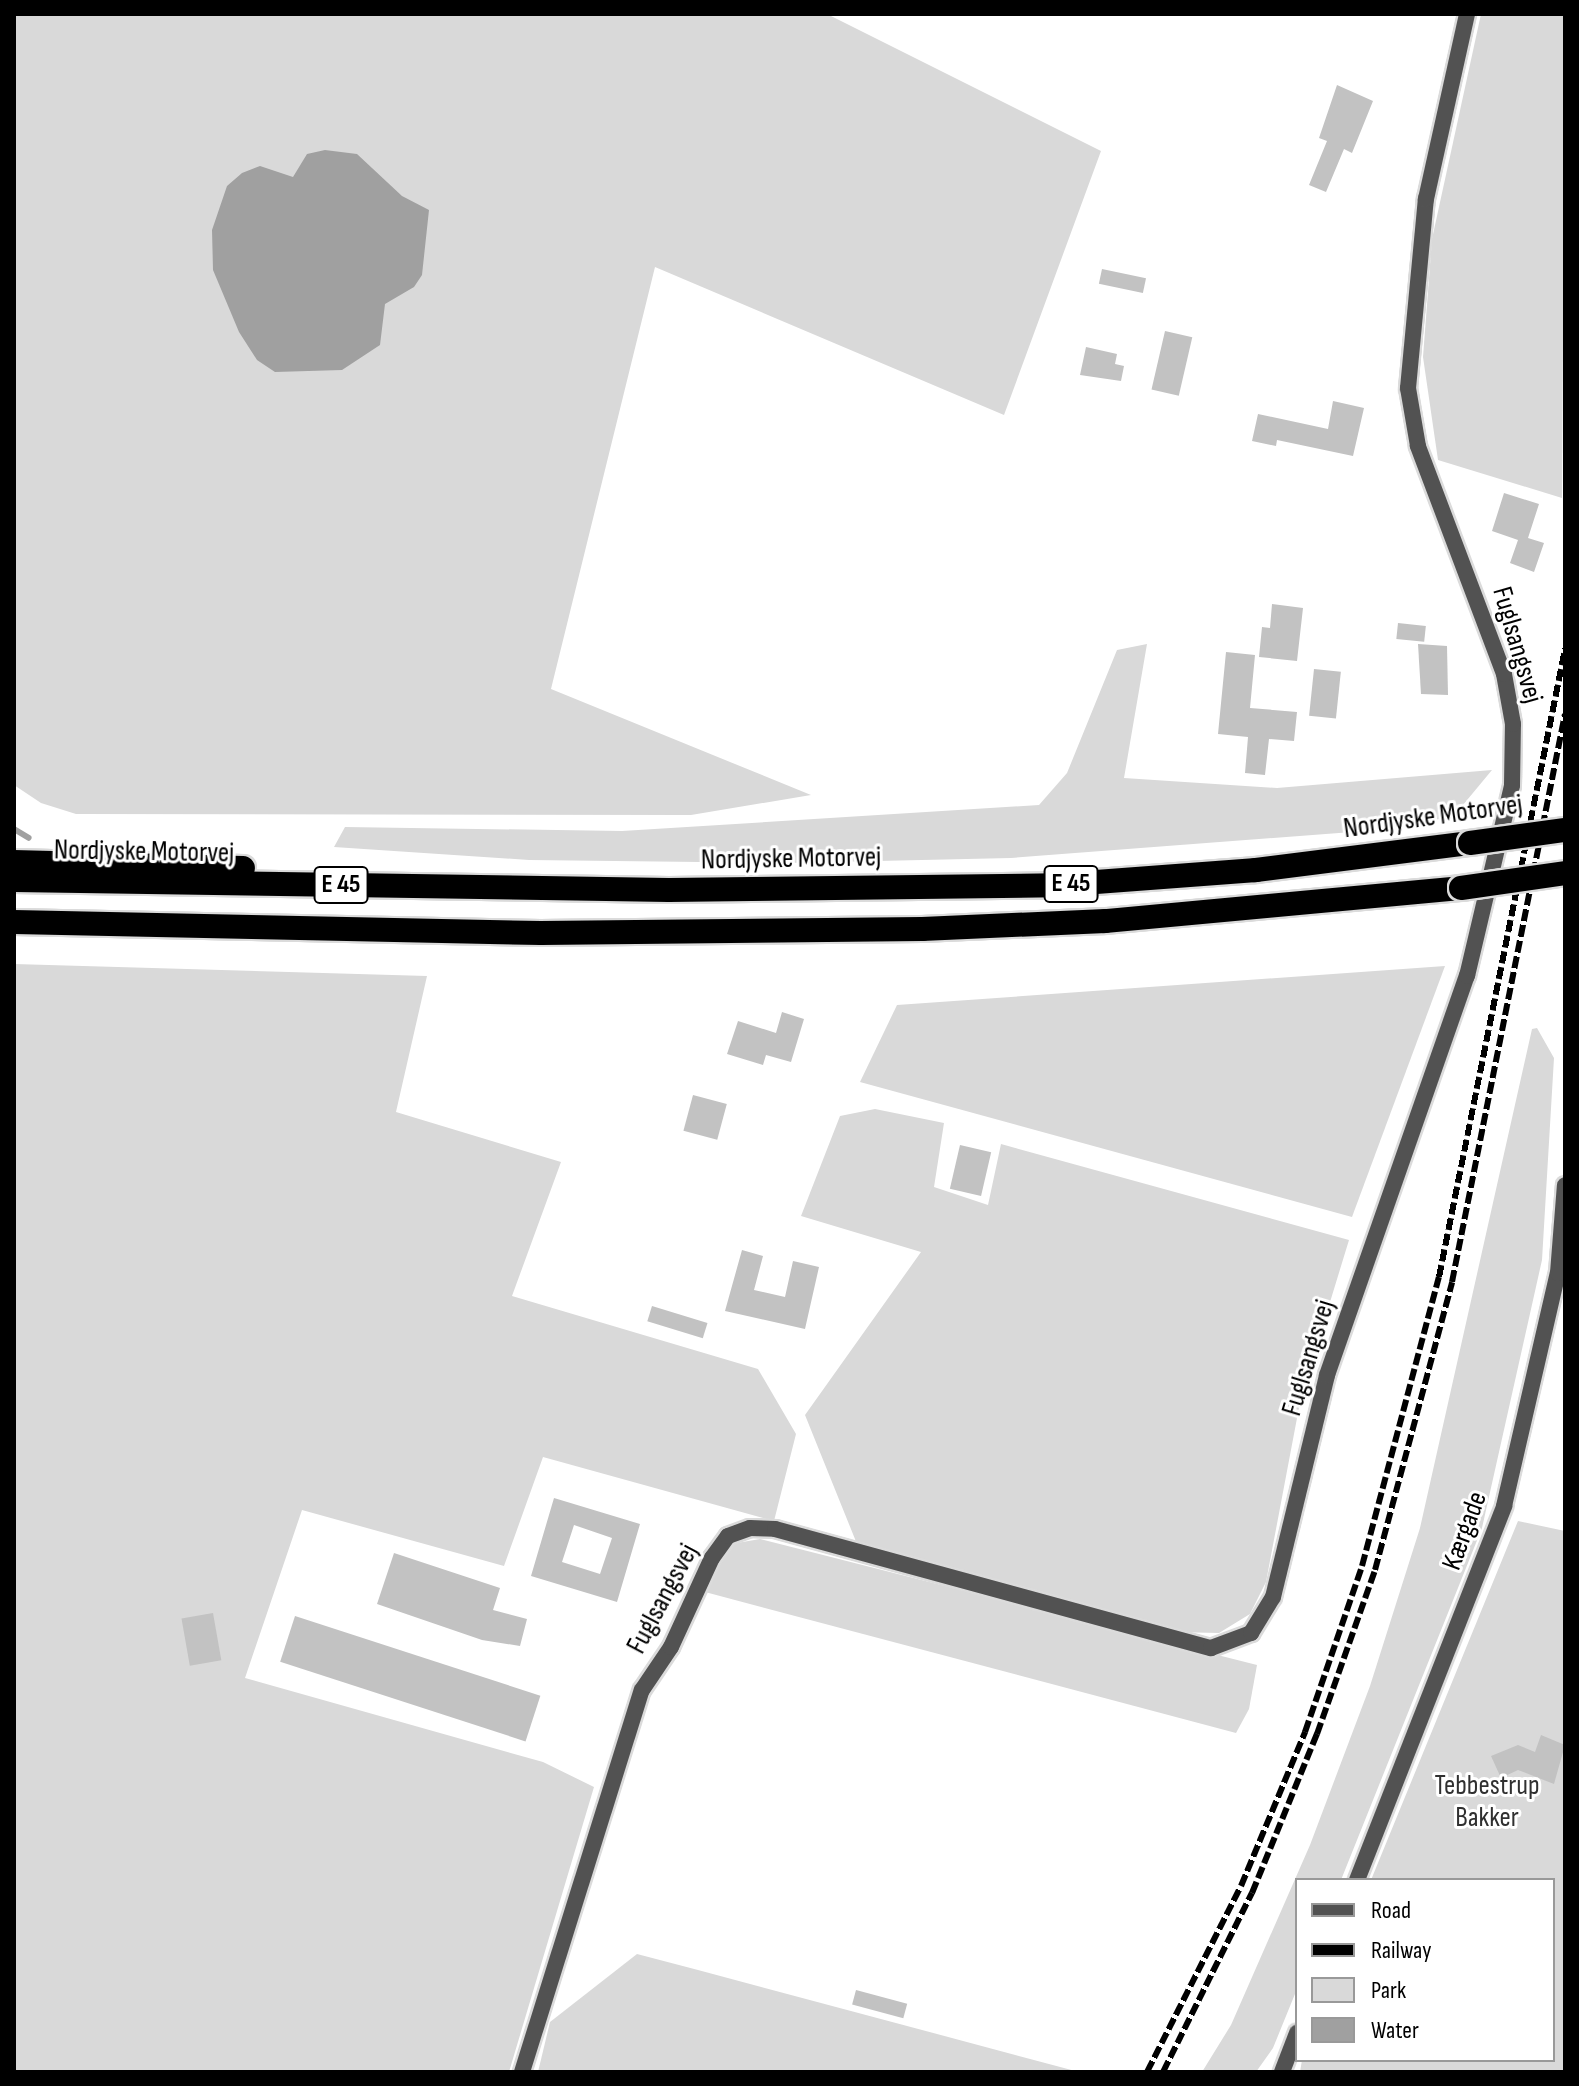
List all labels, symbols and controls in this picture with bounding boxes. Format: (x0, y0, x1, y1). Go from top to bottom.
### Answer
street label: Fuglsangsvej (1484, 583, 1550, 707)
street label: Nordjyske Motorvej (1341, 788, 1525, 846)
street label: Nordjyske Motorvej (54, 834, 234, 870)
street label: Nordjyske Motorvej (701, 841, 881, 877)
road number: E 45 (1043, 862, 1099, 906)
road number: E 45 (313, 863, 369, 907)
street label: Fuglsangsvej (1275, 1296, 1343, 1420)
street label: Kærgade (1435, 1487, 1495, 1575)
street label: Fuglsangsvej (620, 1538, 706, 1660)
park label: Tebbestrup Bakker (1434, 1769, 1540, 1835)
legend (1295, 1878, 1555, 2062)
text: Road (1371, 1896, 1411, 1925)
text: Railway (1371, 1936, 1431, 1965)
text: Park (1371, 1976, 1406, 2005)
text: Water (1371, 2016, 1419, 2045)

